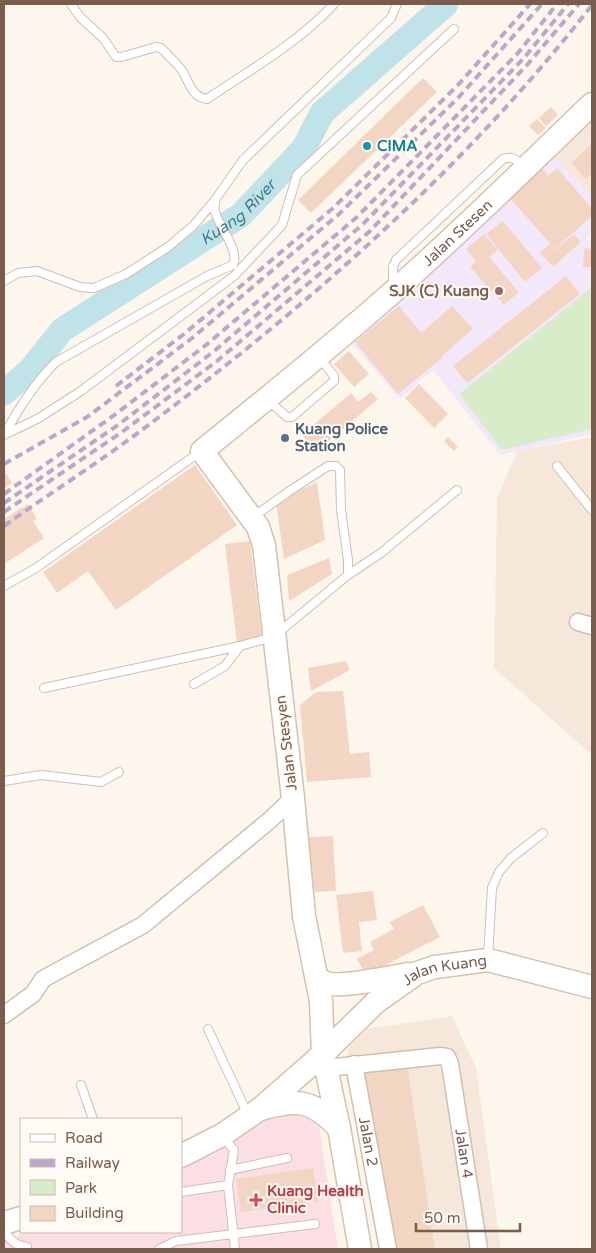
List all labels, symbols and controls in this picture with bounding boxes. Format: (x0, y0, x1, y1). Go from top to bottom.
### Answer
place label: CIMA (377, 137, 417, 155)
marker: CIMA (361, 140, 373, 152)
water label: Kuang River (197, 174, 281, 250)
street label: Jalan Stesen (419, 196, 496, 270)
place label: SJK (C) Kuang (389, 282, 489, 301)
marker: SJK (C) Kuang (493, 285, 505, 297)
place label: Kuang Police Station (295, 420, 389, 455)
marker: Kuang Police Station (279, 432, 291, 444)
street label: Jalan Stesyen (271, 694, 301, 792)
street label: Jalan Kuang (399, 951, 488, 989)
street label: Jalan 2 (355, 1115, 382, 1168)
legend (20, 1118, 182, 1233)
street label: Jalan 4 (451, 1127, 477, 1180)
text: Road (65, 1129, 103, 1147)
text: Railway (65, 1154, 120, 1172)
text: Park (65, 1179, 97, 1197)
place label: Kuang Health Clinic (267, 1182, 364, 1217)
marker: Kuang Health Clinic (249, 1193, 263, 1207)
scale bar (416, 1200, 520, 1232)
text: Building (65, 1204, 124, 1222)
text: 50 m (424, 1209, 461, 1227)

